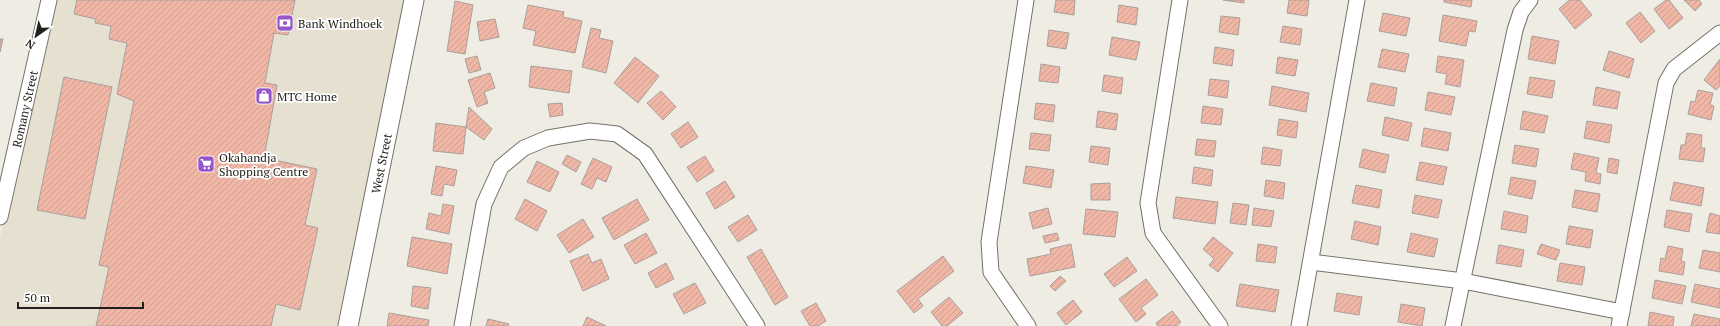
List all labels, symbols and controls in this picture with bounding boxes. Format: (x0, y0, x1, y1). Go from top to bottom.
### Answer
bank icon: Bank Windhoek (275, 13, 295, 33)
north arrow (16, 16, 56, 56)
place label: Bank Windhoek (298, 16, 383, 31)
text: N (22, 36, 38, 52)
street label: Romany Street (8, 68, 41, 149)
shop icon: MTC Home (254, 86, 274, 106)
place label: MTC Home (277, 89, 337, 104)
street label: West Street (368, 131, 394, 195)
place label: Okahandja Shopping Centre (219, 150, 308, 179)
supermarket icon: Okahandja Shopping Centre (196, 154, 216, 174)
scale bar (18, 284, 143, 310)
text: 50 m (24, 290, 51, 305)

